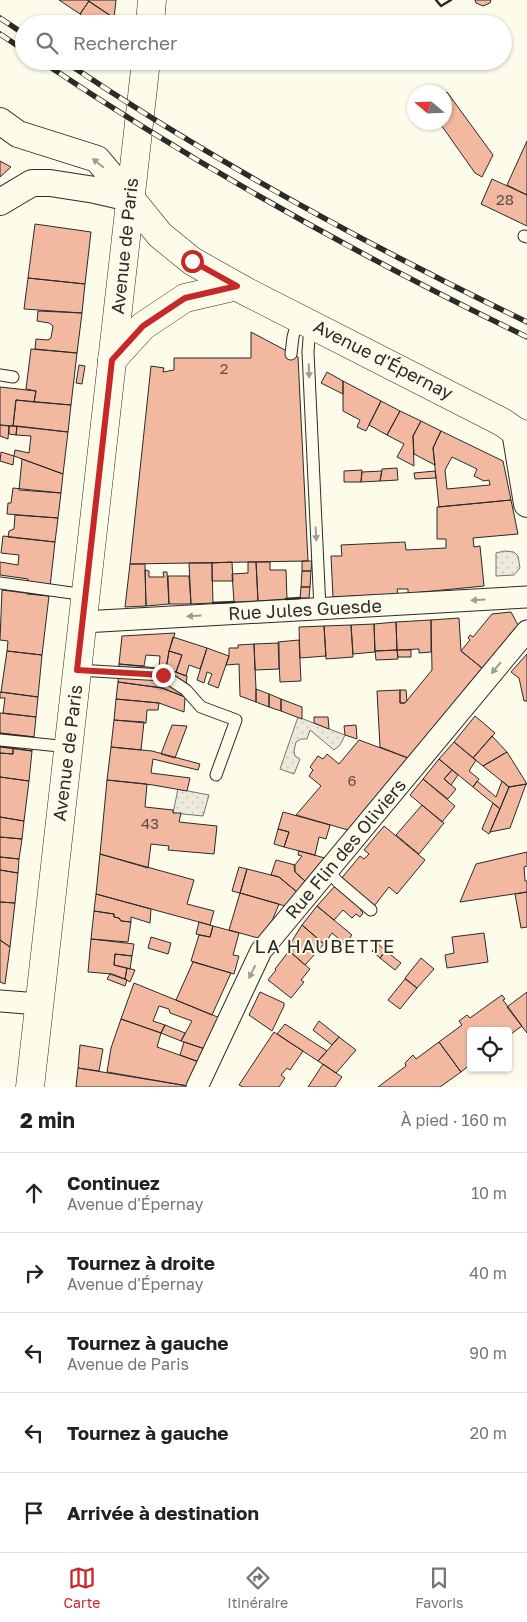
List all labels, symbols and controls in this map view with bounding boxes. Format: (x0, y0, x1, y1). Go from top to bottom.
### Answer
search box (15, 15, 512, 70)
icon: search (33, 29, 61, 57)
text: Rechercher (73, 31, 178, 54)
north arrow (407, 85, 452, 130)
one-way arrow (91, 158, 104, 168)
street label: Avenue de Paris (106, 177, 142, 315)
house number: 28 (496, 190, 514, 208)
route start (181, 250, 204, 273)
street label: Avenue d'Épernay (310, 314, 457, 404)
house number: 2 (220, 359, 228, 377)
one-way arrow (306, 364, 314, 380)
one-way arrow (312, 526, 320, 542)
street label: Rue Jules Guesde (228, 594, 382, 624)
one-way arrow (470, 596, 486, 604)
one-way arrow (185, 612, 201, 620)
one-way arrow (490, 662, 501, 675)
route end (152, 664, 175, 687)
street label: Avenue de Paris (48, 683, 86, 822)
house number: 6 (347, 771, 357, 789)
street label: Rue Flin des Oliviers (280, 774, 410, 923)
house number: 43 (141, 814, 159, 832)
district label: LA HAUBETTE (255, 934, 395, 957)
one-way arrow (248, 964, 256, 979)
map controls (467, 1027, 512, 1072)
button: locate (467, 1027, 512, 1072)
text: 2 min (20, 1107, 75, 1133)
text: À pied · 160 m (401, 1110, 507, 1130)
text: Continuez (67, 1171, 160, 1194)
icon: ahead (20, 1179, 48, 1207)
text: 10 m (471, 1183, 507, 1203)
text: Avenue d'Épernay (67, 1194, 203, 1214)
text: Tournez à droite (67, 1251, 215, 1274)
icon: right (20, 1259, 48, 1287)
text: 40 m (469, 1263, 507, 1283)
text: Avenue d'Épernay (67, 1274, 203, 1294)
text: Tournez à gauche (67, 1331, 228, 1354)
icon: left (20, 1339, 48, 1367)
text: 90 m (469, 1343, 507, 1363)
text: Avenue de Paris (67, 1354, 189, 1374)
icon: left (20, 1419, 48, 1447)
text: Tournez à gauche (67, 1421, 228, 1444)
text: 20 m (470, 1423, 507, 1443)
icon: arrive (20, 1499, 48, 1527)
text: Arrivée à destination (67, 1501, 259, 1524)
tab: Carte (63, 1564, 100, 1611)
tab: Itinéraire (227, 1564, 288, 1611)
tab: Favoris (415, 1564, 464, 1611)

